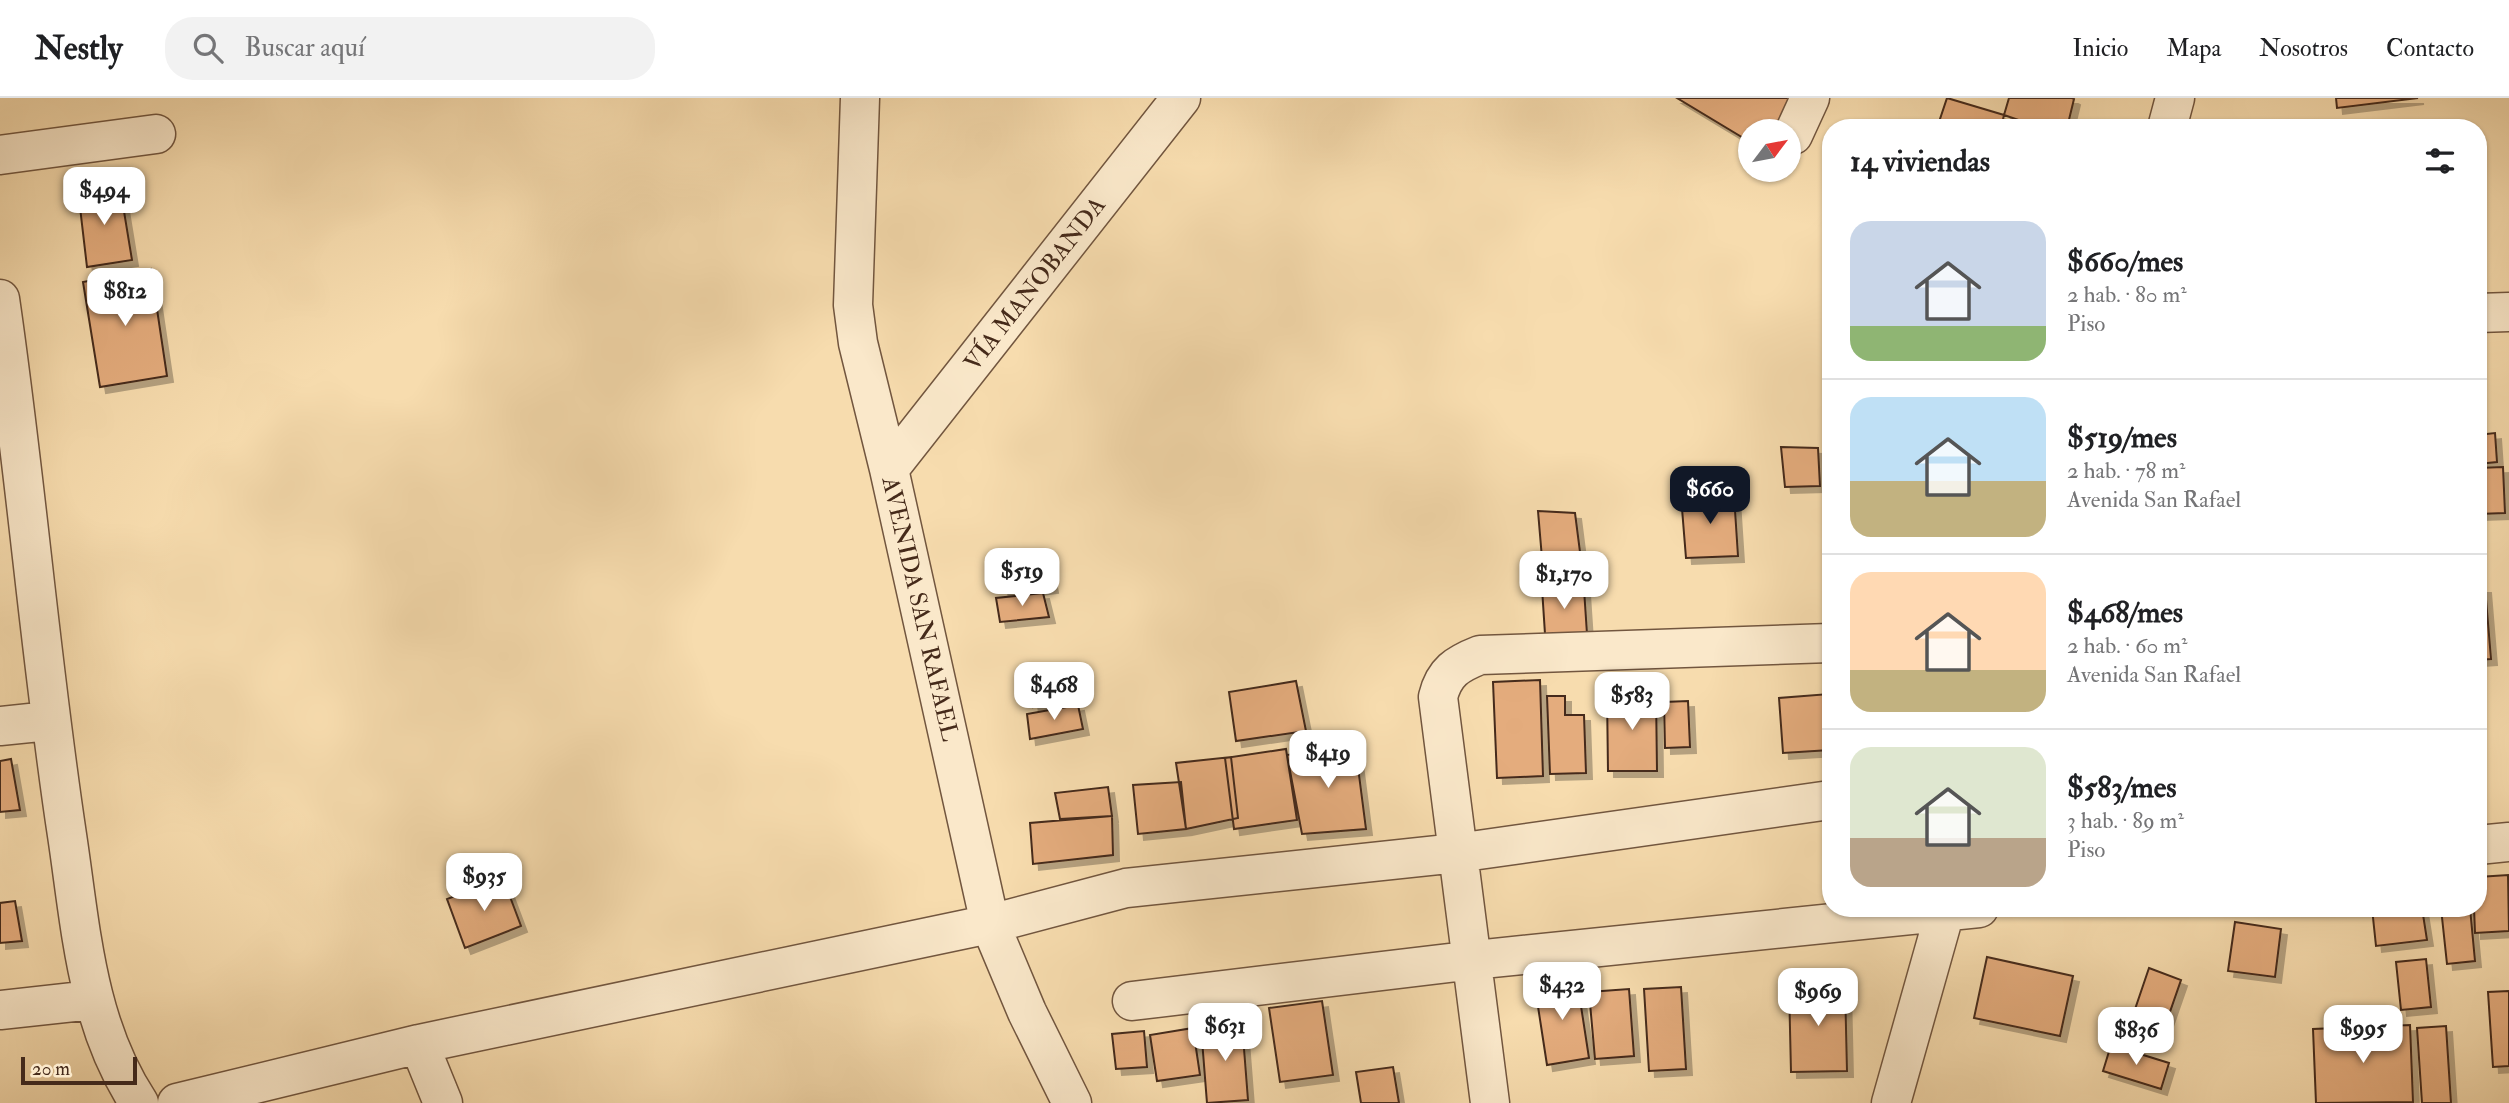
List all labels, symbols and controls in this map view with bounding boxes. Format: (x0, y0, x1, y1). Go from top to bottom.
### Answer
search box (165, 17, 655, 80)
text: Nestly (35, 28, 123, 69)
icon: search (189, 29, 227, 67)
text: Buscar aquí (245, 32, 365, 64)
text: Inicio (2073, 33, 2128, 64)
text: Mapa (2166, 33, 2221, 64)
text: Nosotros (2259, 33, 2348, 64)
text: Contacto (2386, 33, 2474, 64)
north arrow (1738, 119, 1801, 182)
map controls (1738, 119, 1801, 182)
icon: filters (2421, 142, 2459, 180)
text: 14 viviendas (1850, 143, 1990, 180)
pin: $494 (63, 167, 145, 227)
text: $494 (79, 175, 129, 204)
street label: VÍA MANOBANDA (957, 190, 1113, 377)
text: $660/mes (2067, 243, 2183, 280)
icon: home (1906, 249, 1990, 333)
pin: $812 (84, 268, 166, 328)
text: $812 (103, 276, 147, 305)
text: 2 hab. · 80 m² (2067, 280, 2187, 309)
text: Piso (2067, 309, 2105, 338)
text: $519/mes (2067, 419, 2177, 456)
icon: home (1906, 425, 1990, 509)
text: 2 hab. · 78 m² (2067, 456, 2185, 485)
pin: $660 (1669, 466, 1751, 526)
street label: AVENIDA SAN RAFAEL (874, 473, 966, 745)
text: $660 (1686, 474, 1734, 503)
text: Avenida San Rafael (2067, 485, 2241, 514)
pin: $519 (981, 548, 1063, 608)
pin: $1,170 (1507, 552, 1621, 611)
text: $519 (1000, 556, 1044, 585)
text: $1,170 (1535, 559, 1593, 588)
text: $468/mes (2067, 594, 2183, 631)
icon: home (1906, 600, 1990, 684)
text: 2 hab. · 60 m² (2067, 631, 2188, 660)
text: Avenida San Rafael (2067, 660, 2241, 689)
pin: $468 (1013, 662, 1095, 722)
text: $468 (1030, 670, 1078, 699)
pin: $583 (1591, 672, 1673, 732)
text: $583 (1611, 680, 1653, 709)
pin: $419 (1287, 730, 1369, 790)
text: $419 (1305, 738, 1351, 767)
text: $583/mes (2067, 769, 2177, 806)
icon: home (1906, 775, 1990, 859)
text: 3 hab. · 89 m² (2067, 806, 2184, 835)
text: Piso (2067, 835, 2105, 864)
pin: $935 (443, 854, 525, 913)
text: $935 (462, 861, 506, 890)
pin: $432 (1521, 962, 1603, 1022)
pin: $969 (1777, 968, 1859, 1028)
text: $432 (1539, 970, 1585, 999)
text: $969 (1794, 976, 1842, 1005)
pin: $631 (1184, 1004, 1266, 1063)
pin: $995 (2322, 1006, 2404, 1065)
pin: $836 (2095, 1007, 2177, 1067)
text: $631 (1204, 1011, 1246, 1040)
text: $995 (2340, 1013, 2386, 1042)
text: $836 (2114, 1015, 2158, 1044)
scale bar (21, 1054, 136, 1086)
text: 20 m (32, 1057, 70, 1081)

